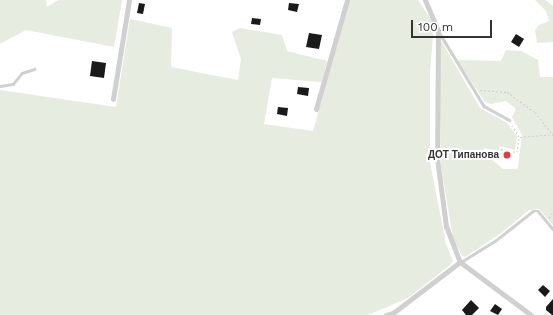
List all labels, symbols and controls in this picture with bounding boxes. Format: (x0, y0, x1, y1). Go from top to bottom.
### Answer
scale bar (413, 12, 494, 38)
text: 100 m (418, 20, 453, 34)
place label: ДОТ Типанова (428, 149, 499, 161)
marker: ДОТ Типанова (502, 150, 512, 160)

